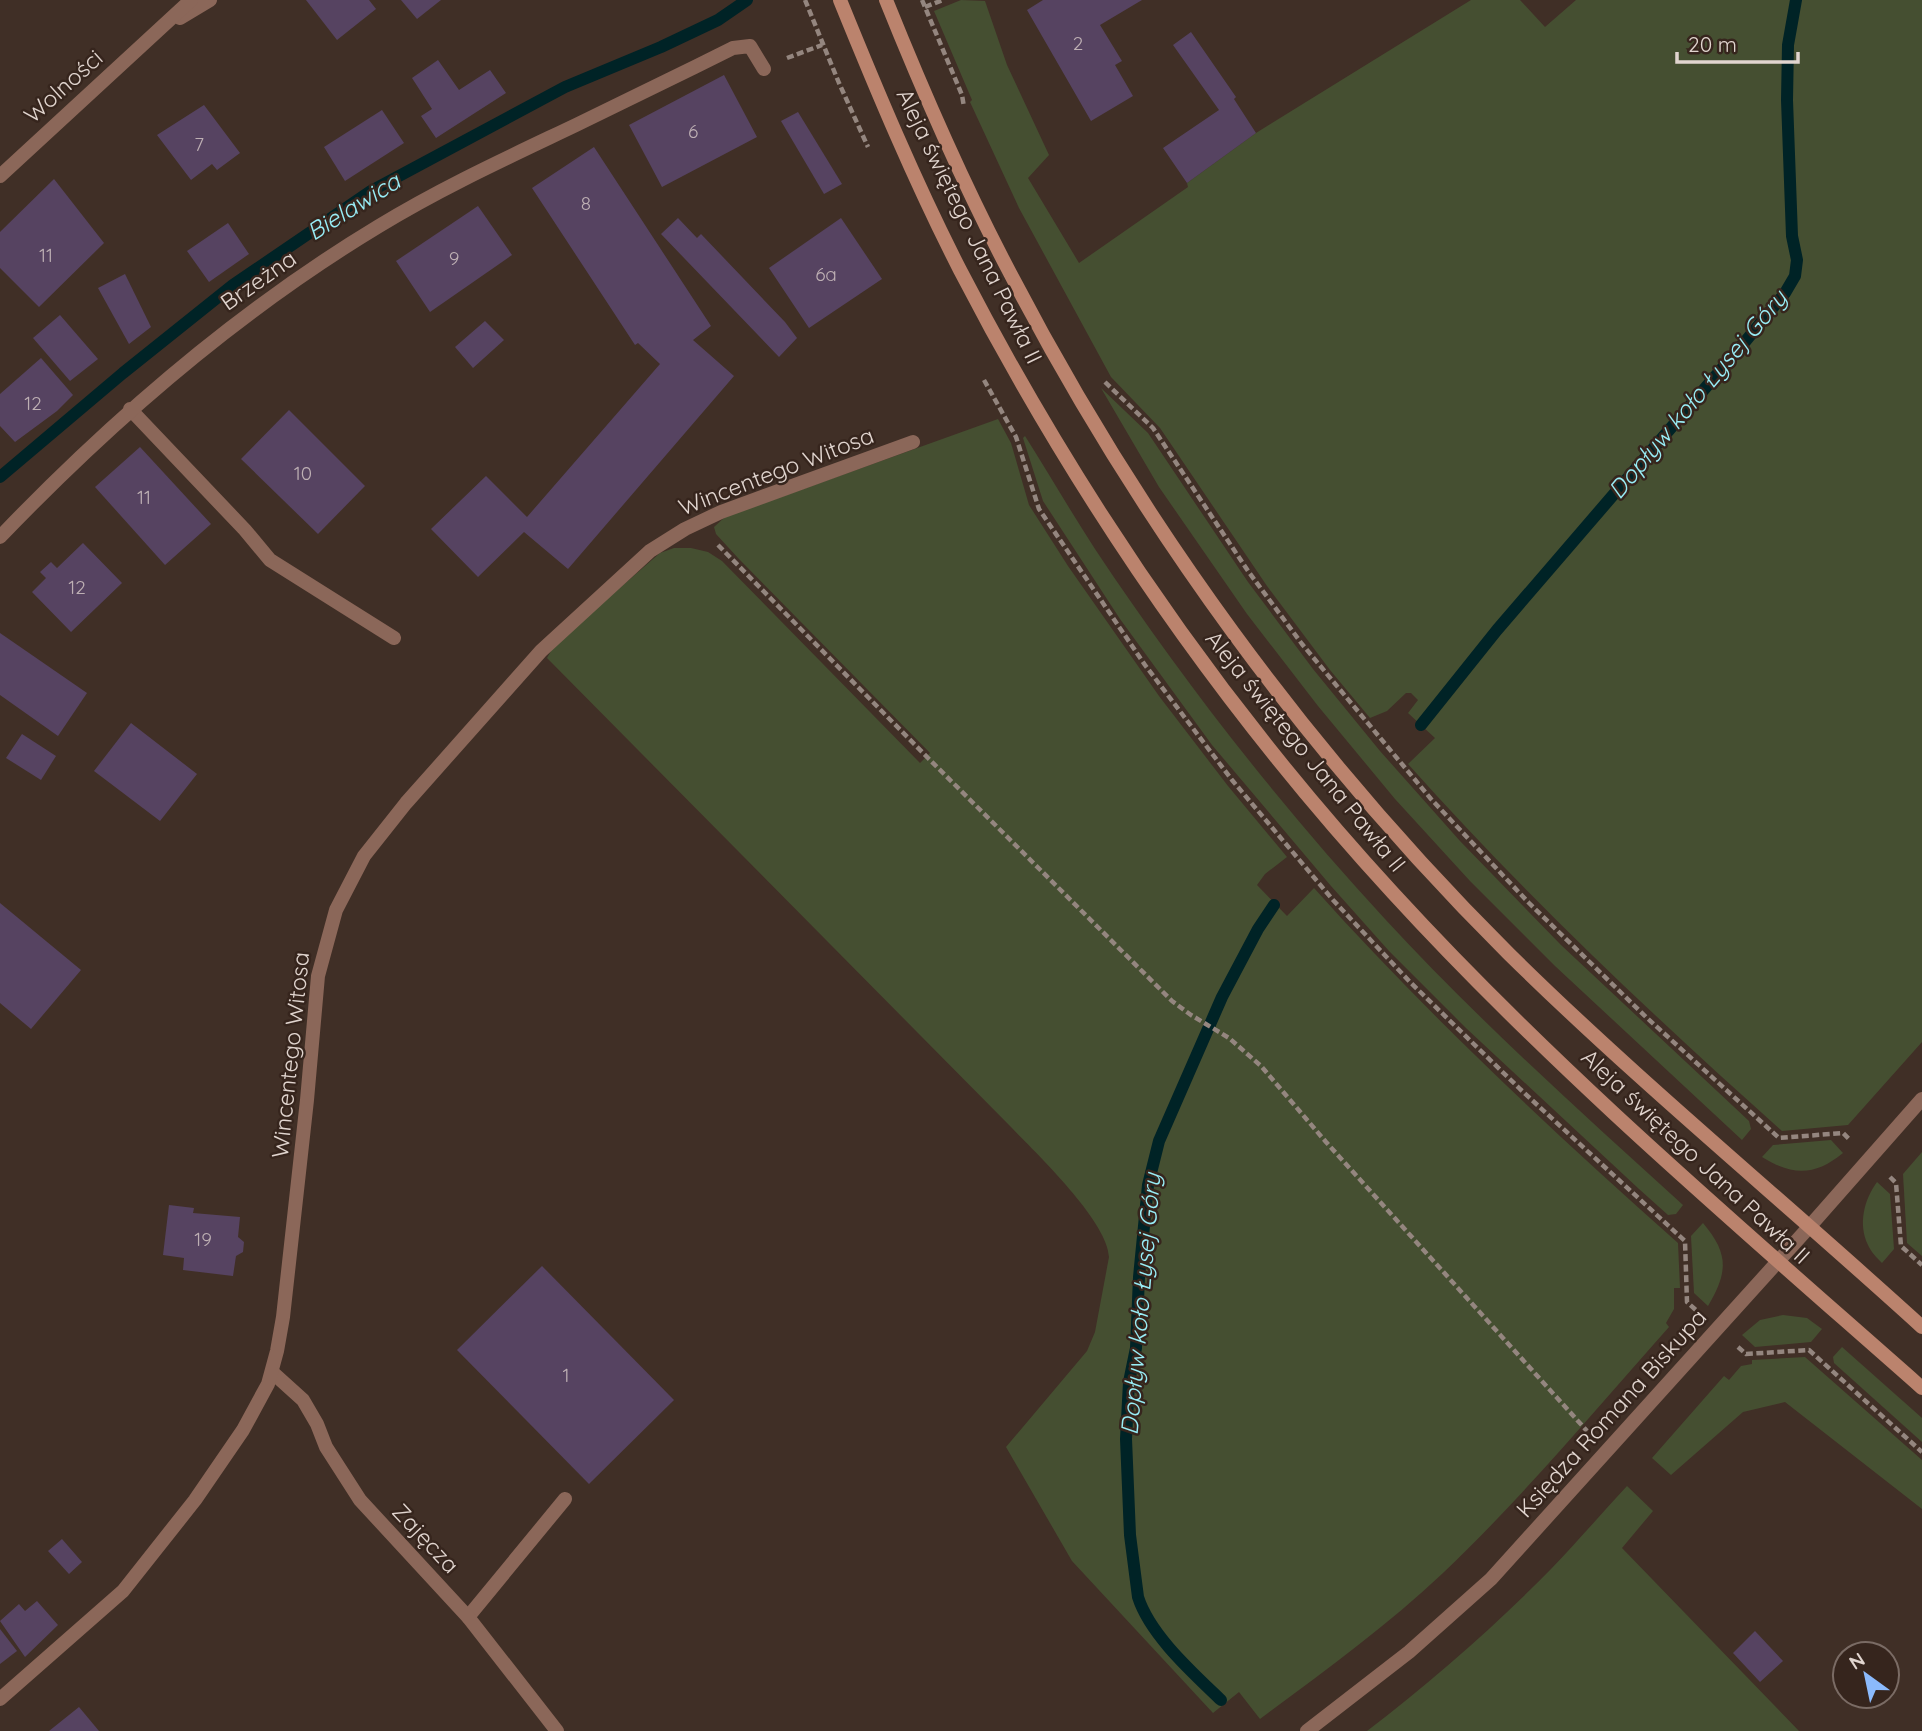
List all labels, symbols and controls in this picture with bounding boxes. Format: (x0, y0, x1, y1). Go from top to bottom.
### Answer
scale bar (1677, 21, 1798, 65)
house number: 2 (1073, 31, 1083, 55)
text: 20 m (1688, 31, 1737, 57)
street label: Wolności (18, 43, 108, 129)
street label: Aleja świętego Jana Pawła II (891, 84, 1049, 368)
house number: 6 (688, 119, 698, 143)
house number: 7 (194, 132, 204, 156)
water label: Bielawica (301, 165, 406, 246)
house number: 8 (581, 191, 591, 215)
house number: 11 (39, 243, 53, 267)
street label: Brzeżna (215, 243, 301, 317)
house number: 9 (449, 246, 459, 270)
house number: 6a (815, 262, 837, 286)
water label: Dopływ koło Łysej Góry (1601, 283, 1794, 504)
house number: 12 (24, 391, 42, 415)
street label: Wincentego Witosa (674, 420, 878, 522)
house number: 10 (294, 461, 312, 485)
house number: 11 (137, 485, 151, 509)
house number: 12 (68, 575, 86, 599)
street label: Aleja świętego Jana Pawła II (1200, 624, 1412, 878)
street label: Wincentego Witosa (265, 951, 315, 1159)
street label: Aleja świętego Jana Pawła II (1576, 1042, 1816, 1270)
water label: Dopływ koło Łysej Góry (1114, 1170, 1167, 1436)
house number: 19 (194, 1227, 212, 1251)
street label: Księdza Romana Biskupa (1510, 1303, 1712, 1523)
house number: 1 (562, 1363, 570, 1387)
street label: Zajęcza (386, 1497, 466, 1579)
north arrow (1831, 1640, 1901, 1710)
text: N (1844, 1647, 1869, 1675)

